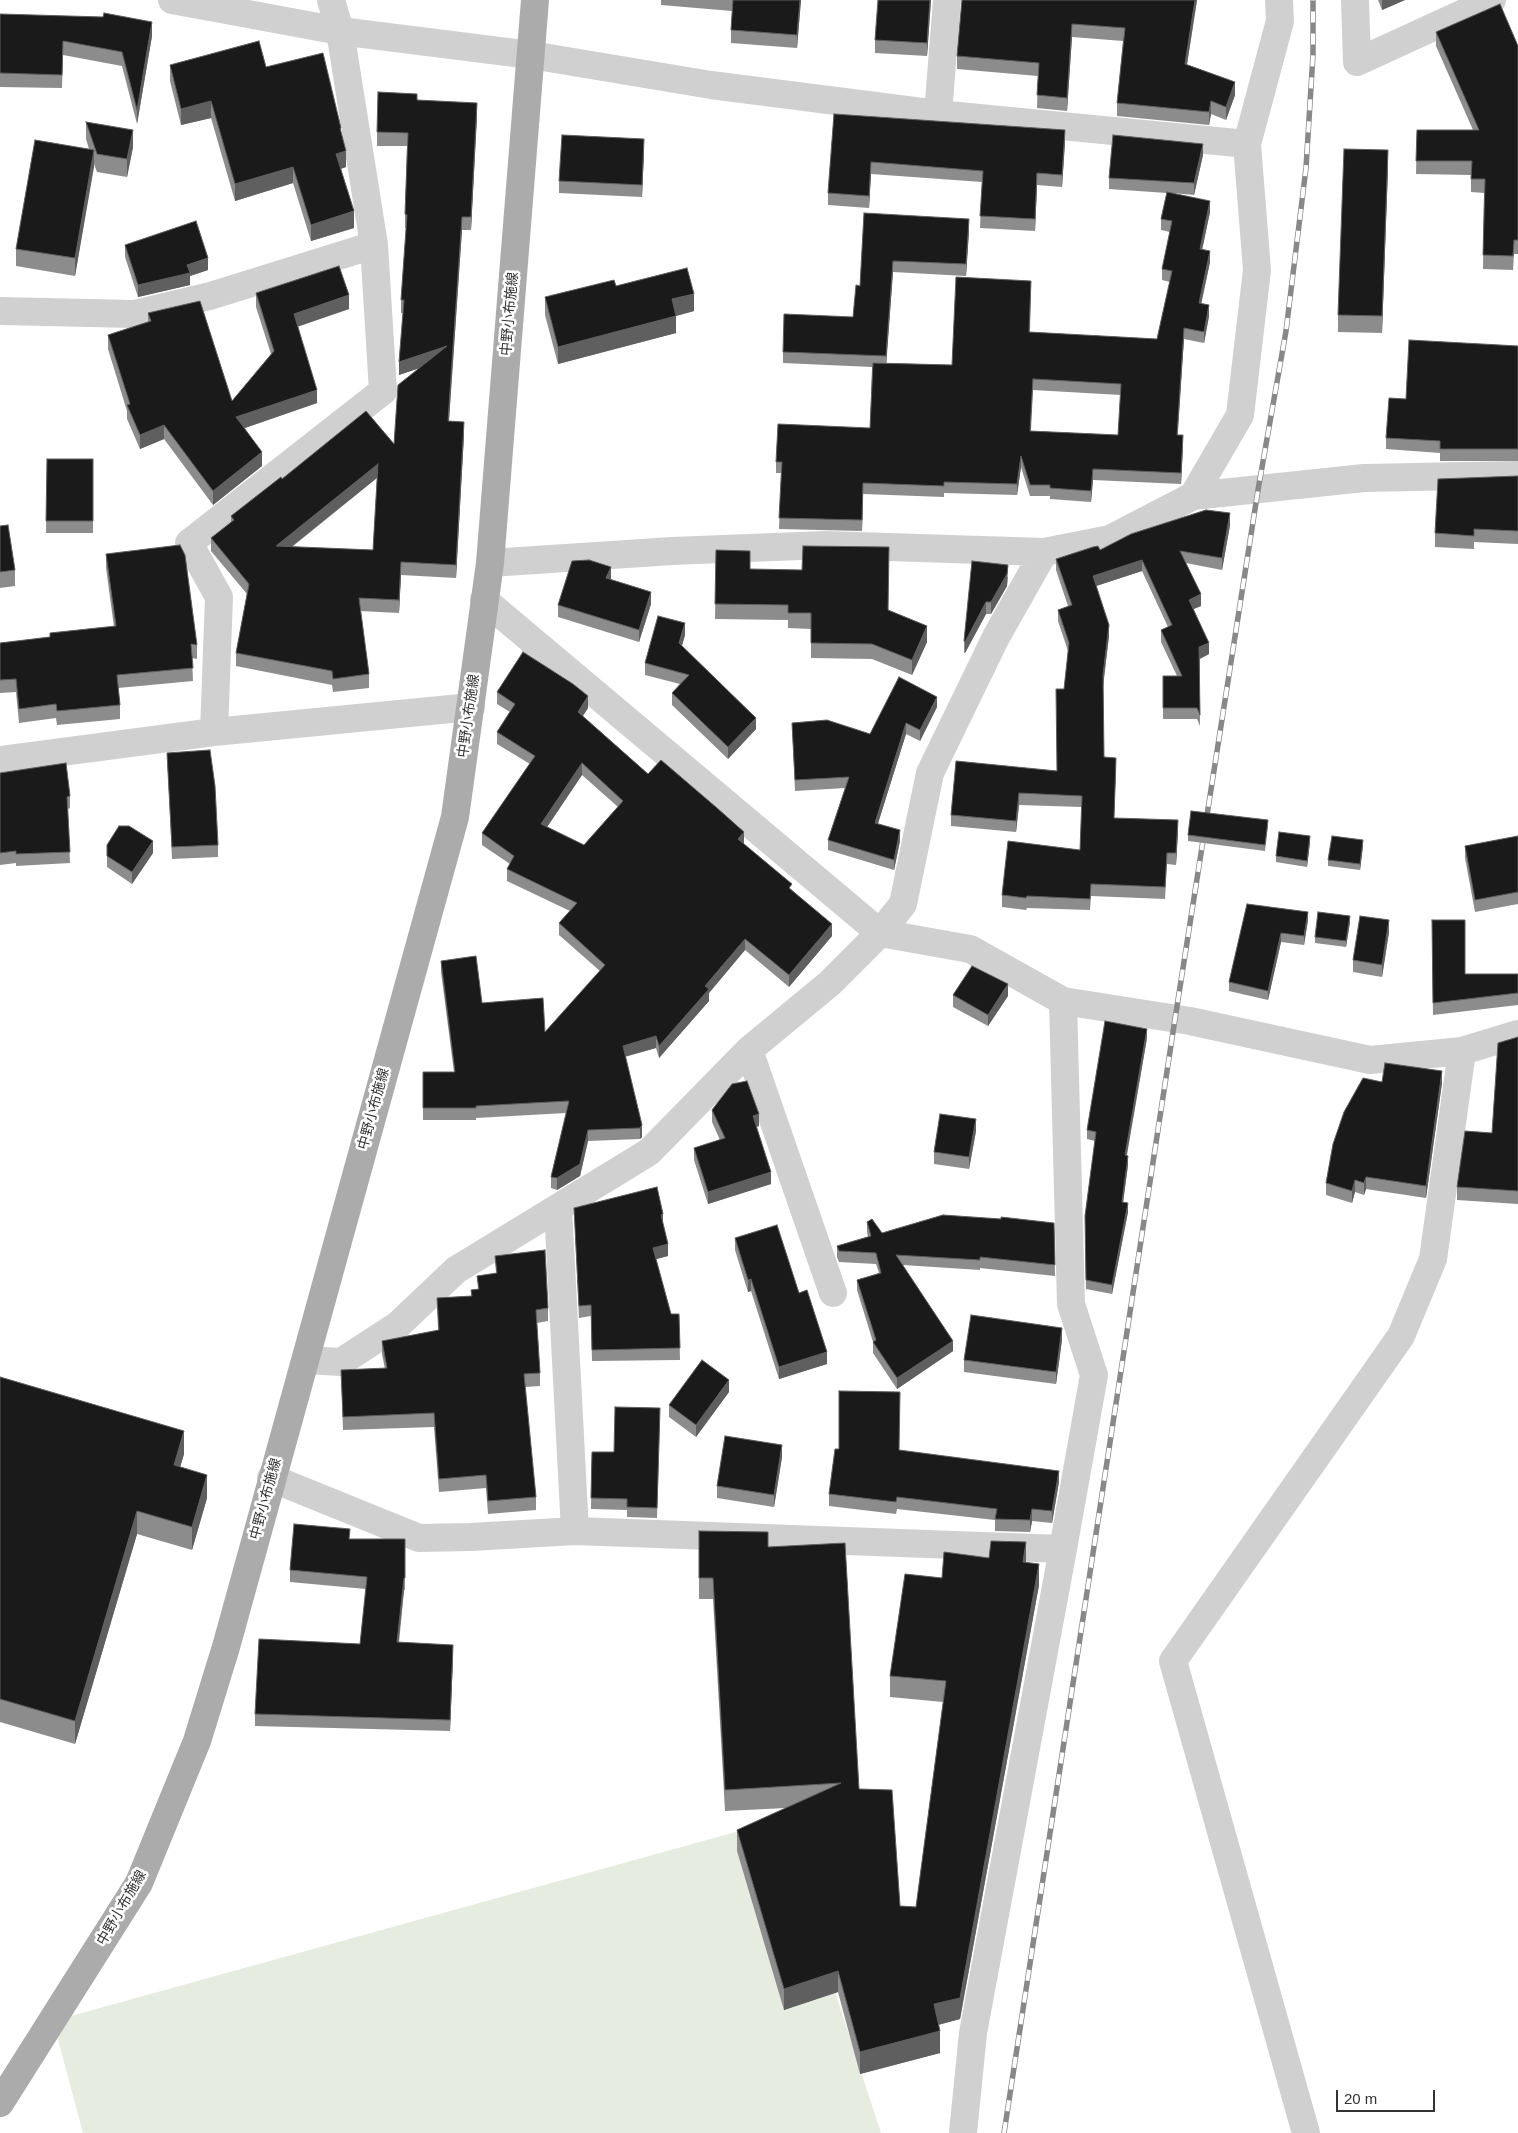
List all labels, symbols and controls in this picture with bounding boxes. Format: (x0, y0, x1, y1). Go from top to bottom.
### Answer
street label: 中野小布施線 (498, 271, 522, 357)
street label: 中野小布施線 (455, 673, 483, 759)
street label: 中野小布施線 (355, 1066, 393, 1152)
street label: 中野小布施線 (247, 1456, 285, 1542)
street label: 中野小布施線 (94, 1867, 150, 1949)
scale bar (1338, 2080, 1437, 2112)
text: 20 m (1344, 2090, 1377, 2107)

